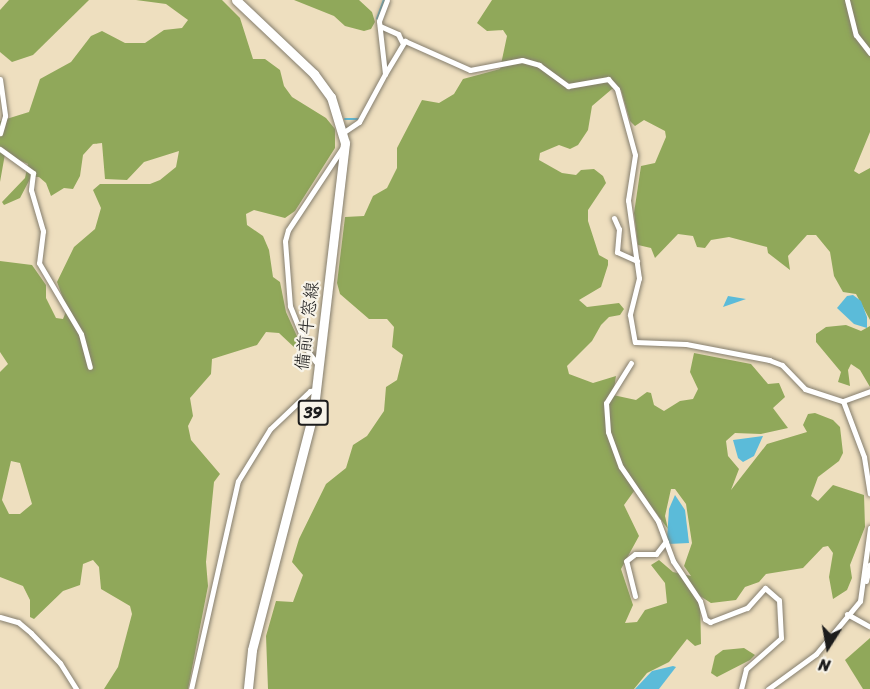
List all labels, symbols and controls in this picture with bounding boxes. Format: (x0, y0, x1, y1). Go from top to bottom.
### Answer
street label: 備前牛窓線 (291, 280, 323, 372)
road number: 39 (296, 400, 330, 426)
north arrow (798, 617, 858, 677)
text: N (816, 650, 833, 680)

